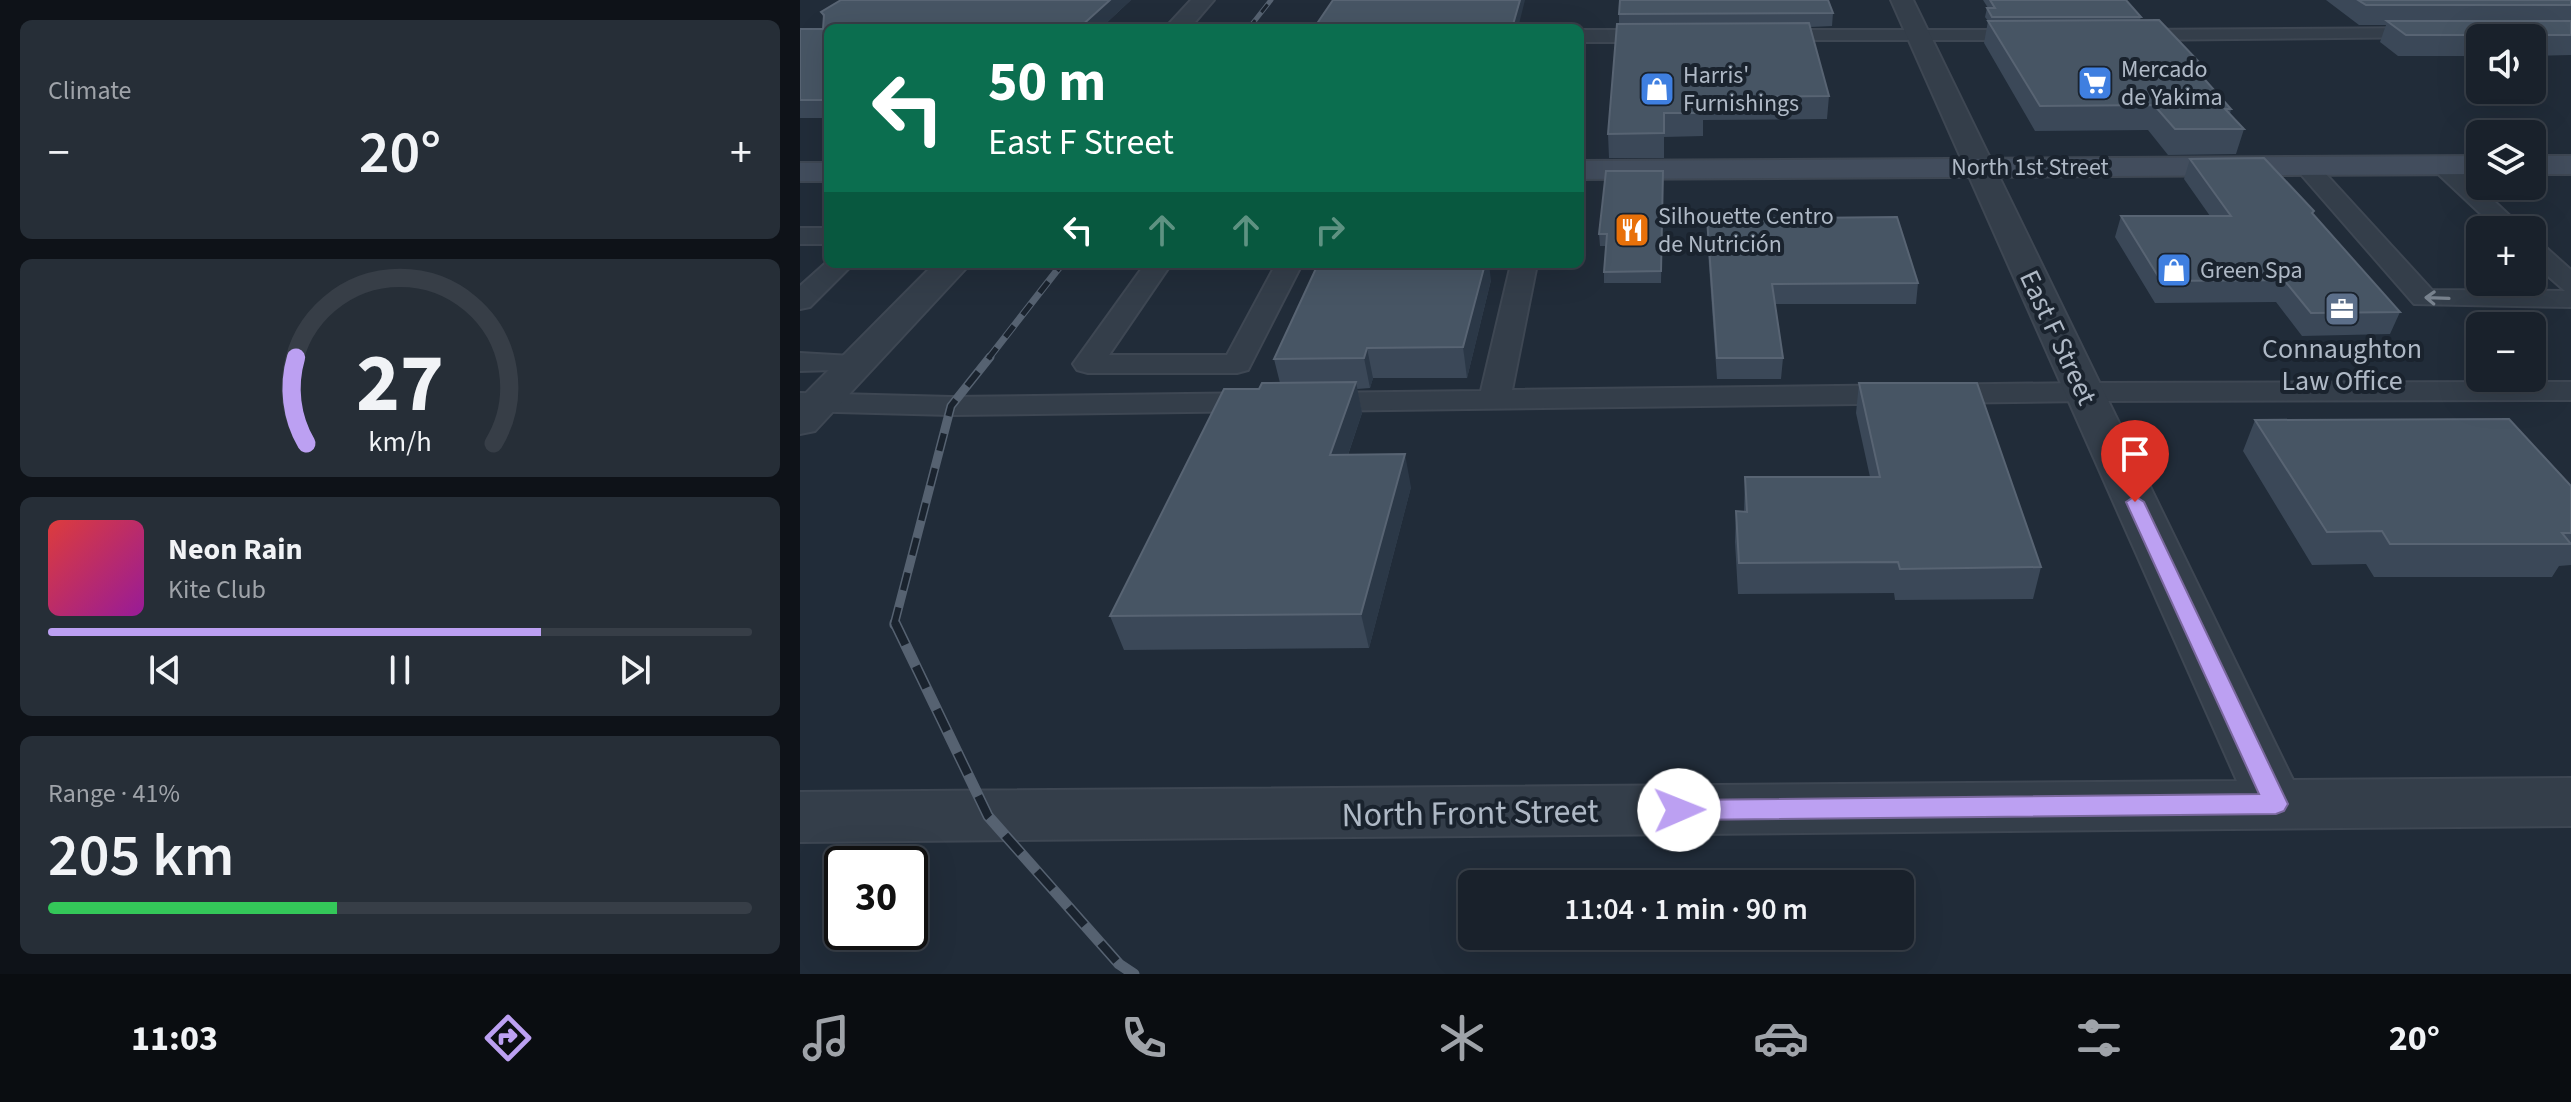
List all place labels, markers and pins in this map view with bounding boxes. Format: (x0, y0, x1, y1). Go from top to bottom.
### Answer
place label: Mercado de Yakima (2121, 52, 2223, 115)
place label: Harris' Furnishings (1683, 58, 1799, 121)
supermarket icon: Mercado de Yakima (2076, 64, 2114, 102)
shop icon: Harris' Furnishings (1638, 70, 1676, 108)
place label: Silhouette Centro de Nutrición (1658, 199, 1834, 262)
restaurant icon: Silhouette Centro de Nutrición (1613, 211, 1651, 249)
shop icon: Green Spa (2155, 251, 2193, 289)
place label: Green Spa (2200, 253, 2303, 288)
office icon: Connaughton Law Office (2323, 290, 2361, 328)
place label: Connaughton Law Office (2262, 329, 2422, 401)
pin (2101, 420, 2169, 502)

